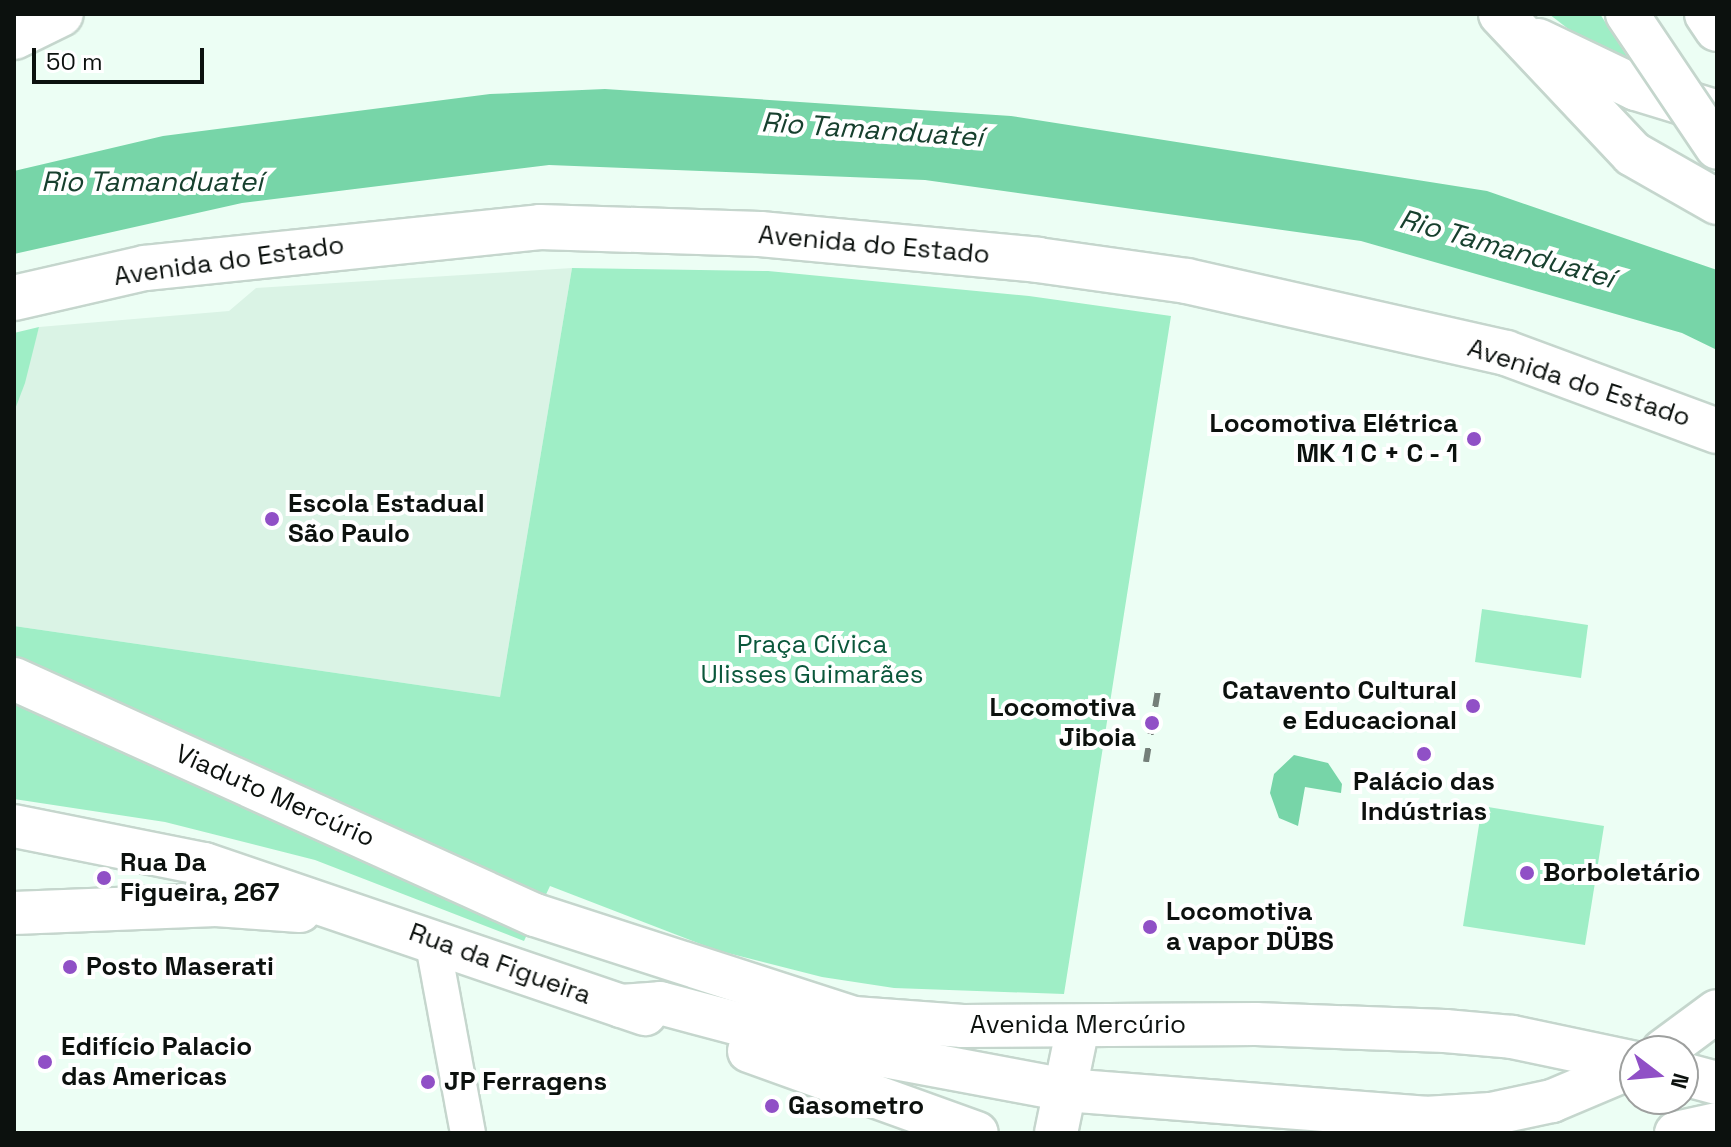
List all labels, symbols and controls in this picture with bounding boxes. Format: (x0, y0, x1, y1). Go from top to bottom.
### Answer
scale bar (36, 32, 208, 82)
text: 50 m (46, 46, 103, 77)
water label: Rio Tamanduateí (760, 104, 984, 154)
water label: Rio Tamanduateí (41, 164, 263, 198)
water label: Rio Tamanduateí (1395, 201, 1619, 295)
street label: Avenida do Estado (757, 219, 991, 271)
street label: Avenida do Estado (112, 229, 346, 293)
street label: Avenida do Estado (1464, 332, 1694, 434)
place label: Locomotiva Elétrica MK 1 C + C - 1 (1210, 408, 1458, 470)
marker: Locomotiva Elétrica MK 1 C + C - 1 (1465, 430, 1483, 448)
place label: Escola Estadual São Paulo (288, 488, 485, 550)
marker: Escola Estadual São Paulo (263, 510, 281, 528)
park label: Praça Cívica Ulisses Guimarães (700, 629, 924, 690)
place label: Catavento Cultural e Educacional (1222, 675, 1457, 736)
place label: Locomotiva Jiboia (989, 692, 1136, 754)
marker: Catavento Cultural e Educacional (1464, 697, 1482, 715)
marker: Locomotiva Jiboia (1143, 714, 1161, 732)
street label: Viaduto Mercúrio (171, 738, 379, 854)
marker: Palácio das Indústrias (1415, 745, 1433, 763)
place label: Palácio das Indústrias (1353, 766, 1495, 828)
place label: Rua Da Figueira, 267 (120, 847, 280, 908)
place label: Borboletário (1543, 857, 1700, 889)
marker: Borboletário (1518, 864, 1536, 882)
marker: Rua Da Figueira, 267 (95, 869, 113, 887)
place label: Locomotiva a vapor DÜBS (1166, 896, 1334, 958)
street label: Rua da Figueira (405, 917, 595, 1011)
marker: Locomotiva a vapor DÜBS (1141, 918, 1159, 936)
place label: Posto Maserati (86, 951, 274, 983)
marker: Posto Maserati (61, 958, 79, 976)
street label: Avenida Mercúrio (970, 1009, 1186, 1041)
place label: Edifício Palacio das Americas (61, 1031, 252, 1092)
north arrow (1619, 1035, 1699, 1115)
marker: Edifício Palacio das Americas (36, 1053, 54, 1071)
place label: JP Ferragens (444, 1066, 607, 1098)
text: N (1665, 1070, 1696, 1092)
marker: JP Ferragens (419, 1073, 437, 1091)
place label: Gasometro (788, 1090, 924, 1122)
marker: Gasometro (763, 1097, 781, 1115)

